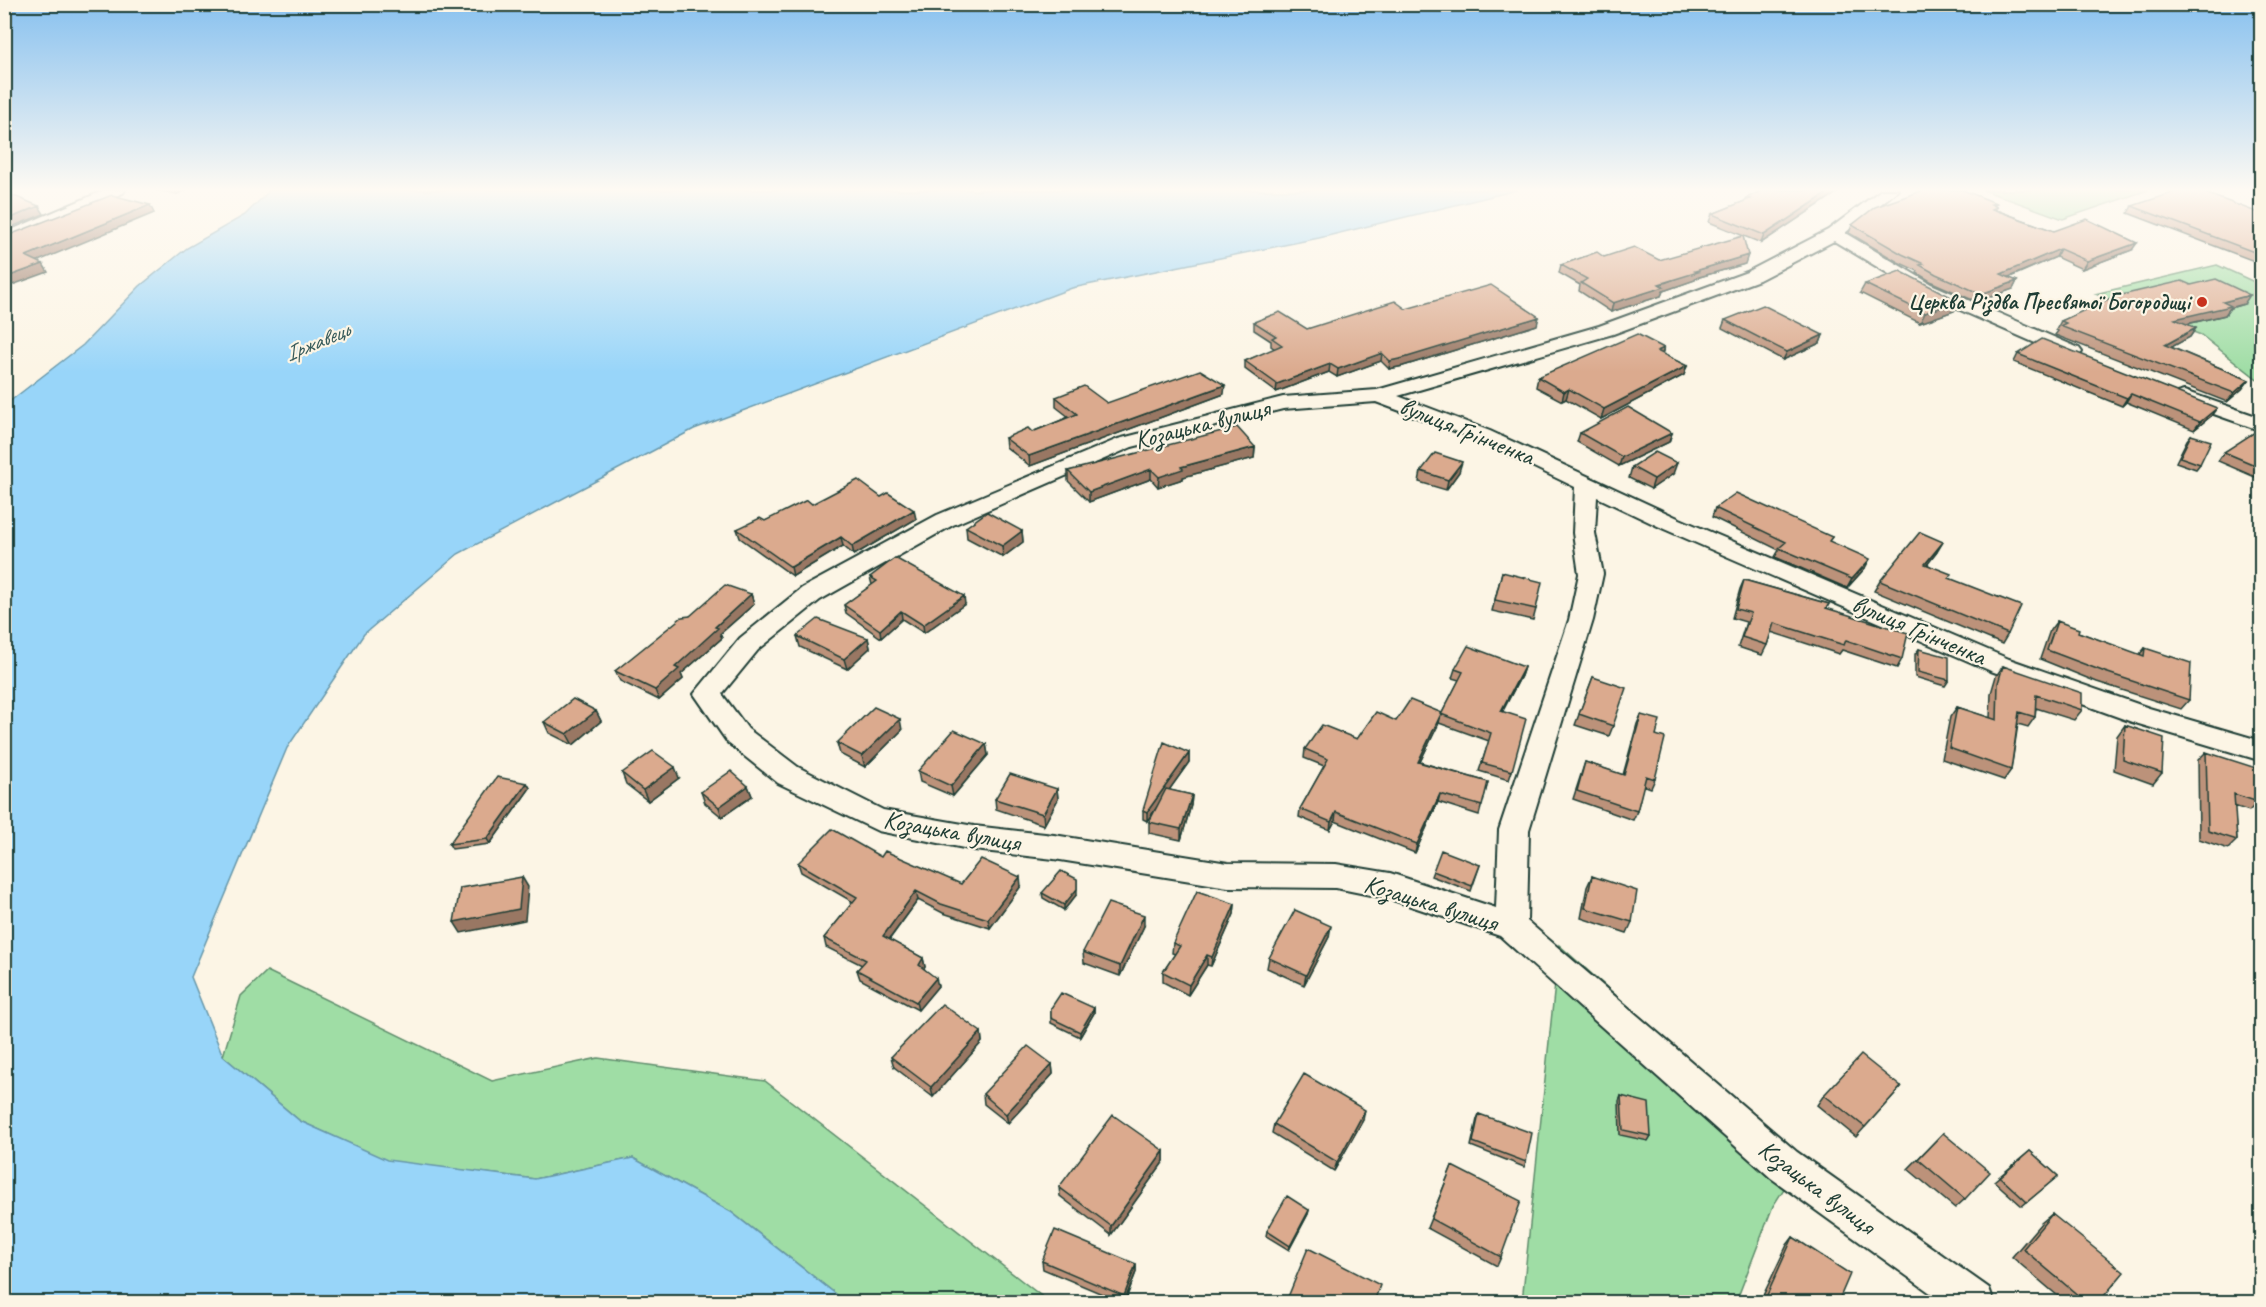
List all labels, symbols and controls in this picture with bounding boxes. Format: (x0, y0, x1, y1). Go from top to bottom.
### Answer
place label: Церква Різдва Пресвятої Богородиці (1908, 288, 2193, 317)
marker: Церква Різдва Пресвятої Богородиці (2195, 295, 2209, 309)
water label: Іржавець (281, 315, 356, 368)
street label: вулиця Грінченка (1395, 389, 1541, 474)
street label: Козацька вулиця (1131, 391, 1275, 458)
street label: вулиця Грінченка (1847, 587, 1992, 674)
street label: Козацька вулиця (881, 803, 1025, 861)
street label: Козацька вулиця (1360, 867, 1504, 941)
street label: Козацька вулиця (1751, 1132, 1884, 1244)

